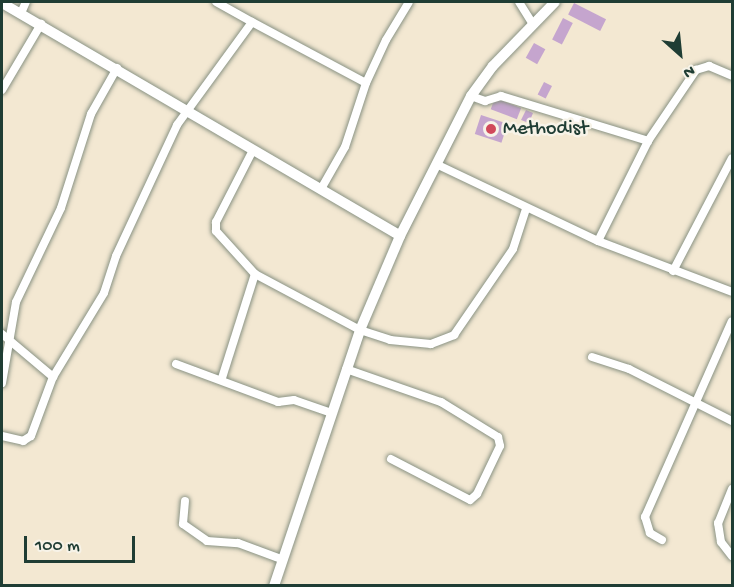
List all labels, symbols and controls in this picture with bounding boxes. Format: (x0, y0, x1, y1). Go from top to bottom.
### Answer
north arrow (650, 24, 710, 84)
text: N (679, 60, 697, 81)
place label: Methodist (503, 117, 588, 141)
marker: Methodist (484, 122, 498, 136)
scale bar (27, 524, 138, 562)
text: 100 m (35, 536, 80, 557)

